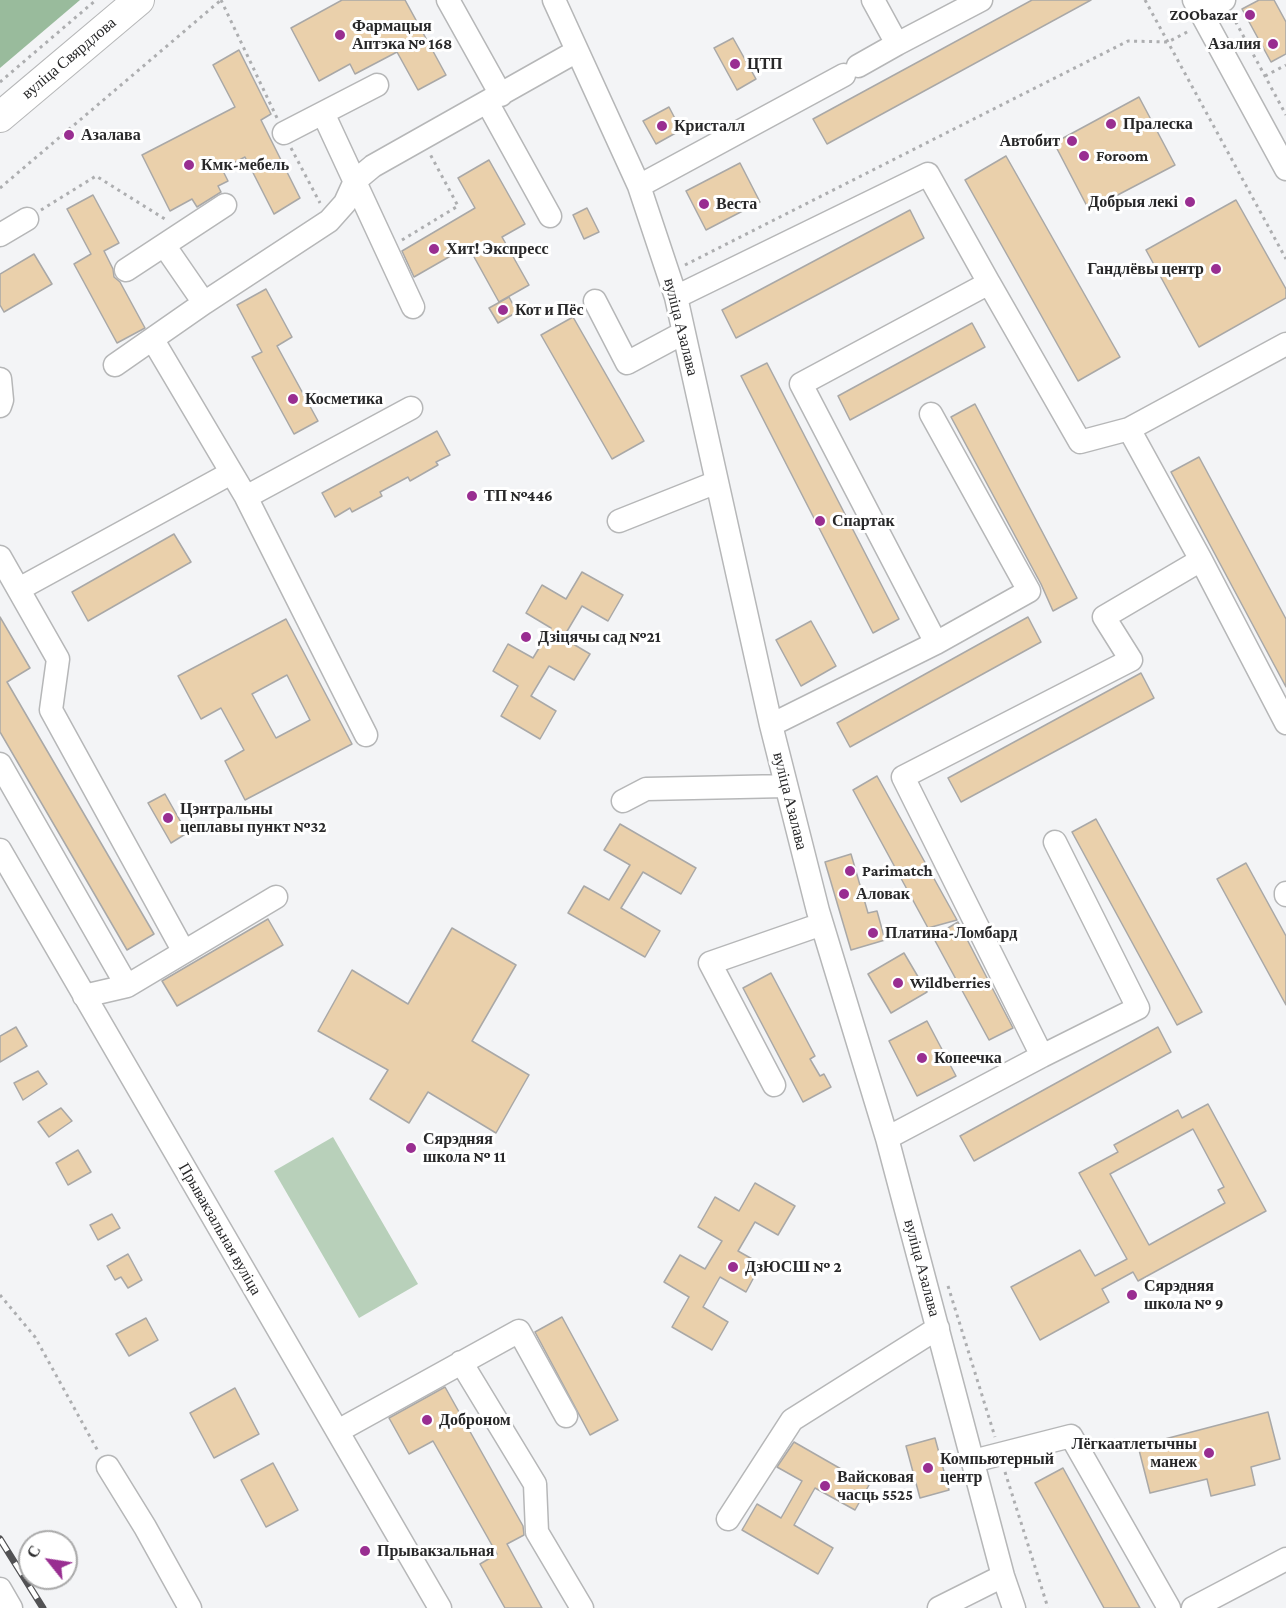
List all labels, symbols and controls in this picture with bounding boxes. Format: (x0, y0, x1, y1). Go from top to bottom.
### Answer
place label: ZOObazar (1169, 5, 1238, 25)
marker: ZOObazar (1243, 8, 1257, 22)
street label: вуліца Свярдлова (18, 13, 120, 103)
place label: Фармацыя Аптэка № 168 (352, 16, 452, 54)
marker: Фармацыя Аптэка № 168 (333, 28, 347, 42)
place label: Азалия (1208, 34, 1261, 54)
marker: Азалия (1266, 37, 1280, 51)
place label: ЦТП (747, 54, 783, 74)
marker: ЦТП (728, 57, 742, 71)
place label: Пралеска (1123, 114, 1193, 134)
place label: Кристалл (674, 116, 745, 136)
marker: Пралеска (1104, 117, 1118, 131)
marker: Кристалл (655, 119, 669, 133)
place label: Азалава (81, 125, 141, 145)
marker: Азалава (62, 128, 76, 142)
place label: Автобит (999, 131, 1060, 151)
marker: Автобит (1065, 134, 1079, 148)
place label: Foroom (1096, 146, 1148, 166)
marker: Foroom (1077, 149, 1091, 163)
place label: Кмк-мебель (201, 155, 289, 175)
marker: Кмк-мебель (182, 158, 196, 172)
place label: Добрыя лекі (1088, 192, 1178, 212)
place label: Веста (716, 194, 757, 214)
marker: Добрыя лекі (1183, 195, 1197, 209)
marker: Веста (697, 197, 711, 211)
place label: Хит! Экспресс (446, 239, 549, 259)
marker: Хит! Экспресс (427, 242, 441, 256)
place label: Гандлёвы центр (1087, 259, 1204, 279)
marker: Гандлёвы центр (1209, 262, 1223, 276)
street label: вуліца Азалава (660, 276, 702, 378)
place label: Кот и Пёс (515, 300, 583, 320)
marker: Кот и Пёс (496, 303, 510, 317)
place label: Косметика (305, 389, 383, 409)
marker: Косметика (286, 392, 300, 406)
place label: ТП №446 (484, 486, 553, 506)
marker: ТП №446 (465, 489, 479, 503)
place label: Спартак (832, 511, 895, 531)
marker: Спартак (813, 514, 827, 528)
place label: Дзіцячы сад №21 (538, 627, 661, 647)
marker: Дзіцячы сад №21 (519, 630, 533, 644)
street label: вуліца Азалава (769, 750, 811, 852)
place label: Цэнтральны цеплавы пункт №32 (180, 799, 326, 837)
marker: Цэнтральны цеплавы пункт №32 (161, 811, 175, 825)
place label: Parimatch (862, 861, 933, 881)
marker: Parimatch (843, 864, 857, 878)
place label: Аловак (856, 884, 910, 904)
marker: Аловак (837, 887, 851, 901)
place label: Платина-Ломбард (885, 923, 1017, 943)
marker: Платина-Ломбард (866, 926, 880, 940)
place label: Wildberries (910, 973, 991, 993)
marker: Wildberries (891, 976, 905, 990)
place label: Копеечка (934, 1048, 1002, 1068)
marker: Копеечка (915, 1051, 929, 1065)
place label: Сярэдняя школа № 11 (423, 1129, 506, 1167)
marker: Сярэдняя школа № 11 (404, 1141, 418, 1155)
street label: Прывакзальная вуліца (174, 1159, 266, 1299)
street label: вуліца Азалава (900, 1217, 944, 1319)
place label: ДзЮСШ № 2 (745, 1257, 842, 1277)
marker: ДзЮСШ № 2 (726, 1260, 740, 1274)
place label: Сярэдняя школа № 9 (1144, 1276, 1223, 1314)
marker: Сярэдняя школа № 9 (1125, 1288, 1139, 1302)
place label: Доброном (439, 1410, 511, 1430)
marker: Доброном (420, 1413, 434, 1427)
place label: Лёгкаатлетычны манеж (1072, 1434, 1197, 1472)
marker: Лёгкаатлетычны манеж (1202, 1446, 1216, 1460)
place label: Компьютерный центр (940, 1449, 1054, 1487)
marker: Компьютерный центр (921, 1461, 935, 1475)
place label: Вайсковая часць 5525 (837, 1467, 914, 1505)
marker: Вайсковая часць 5525 (818, 1479, 832, 1493)
north arrow (18, 1530, 78, 1590)
place label: Прывакзальная (377, 1541, 494, 1561)
text: С (23, 1542, 44, 1561)
marker: Прывакзальная (358, 1544, 372, 1558)

